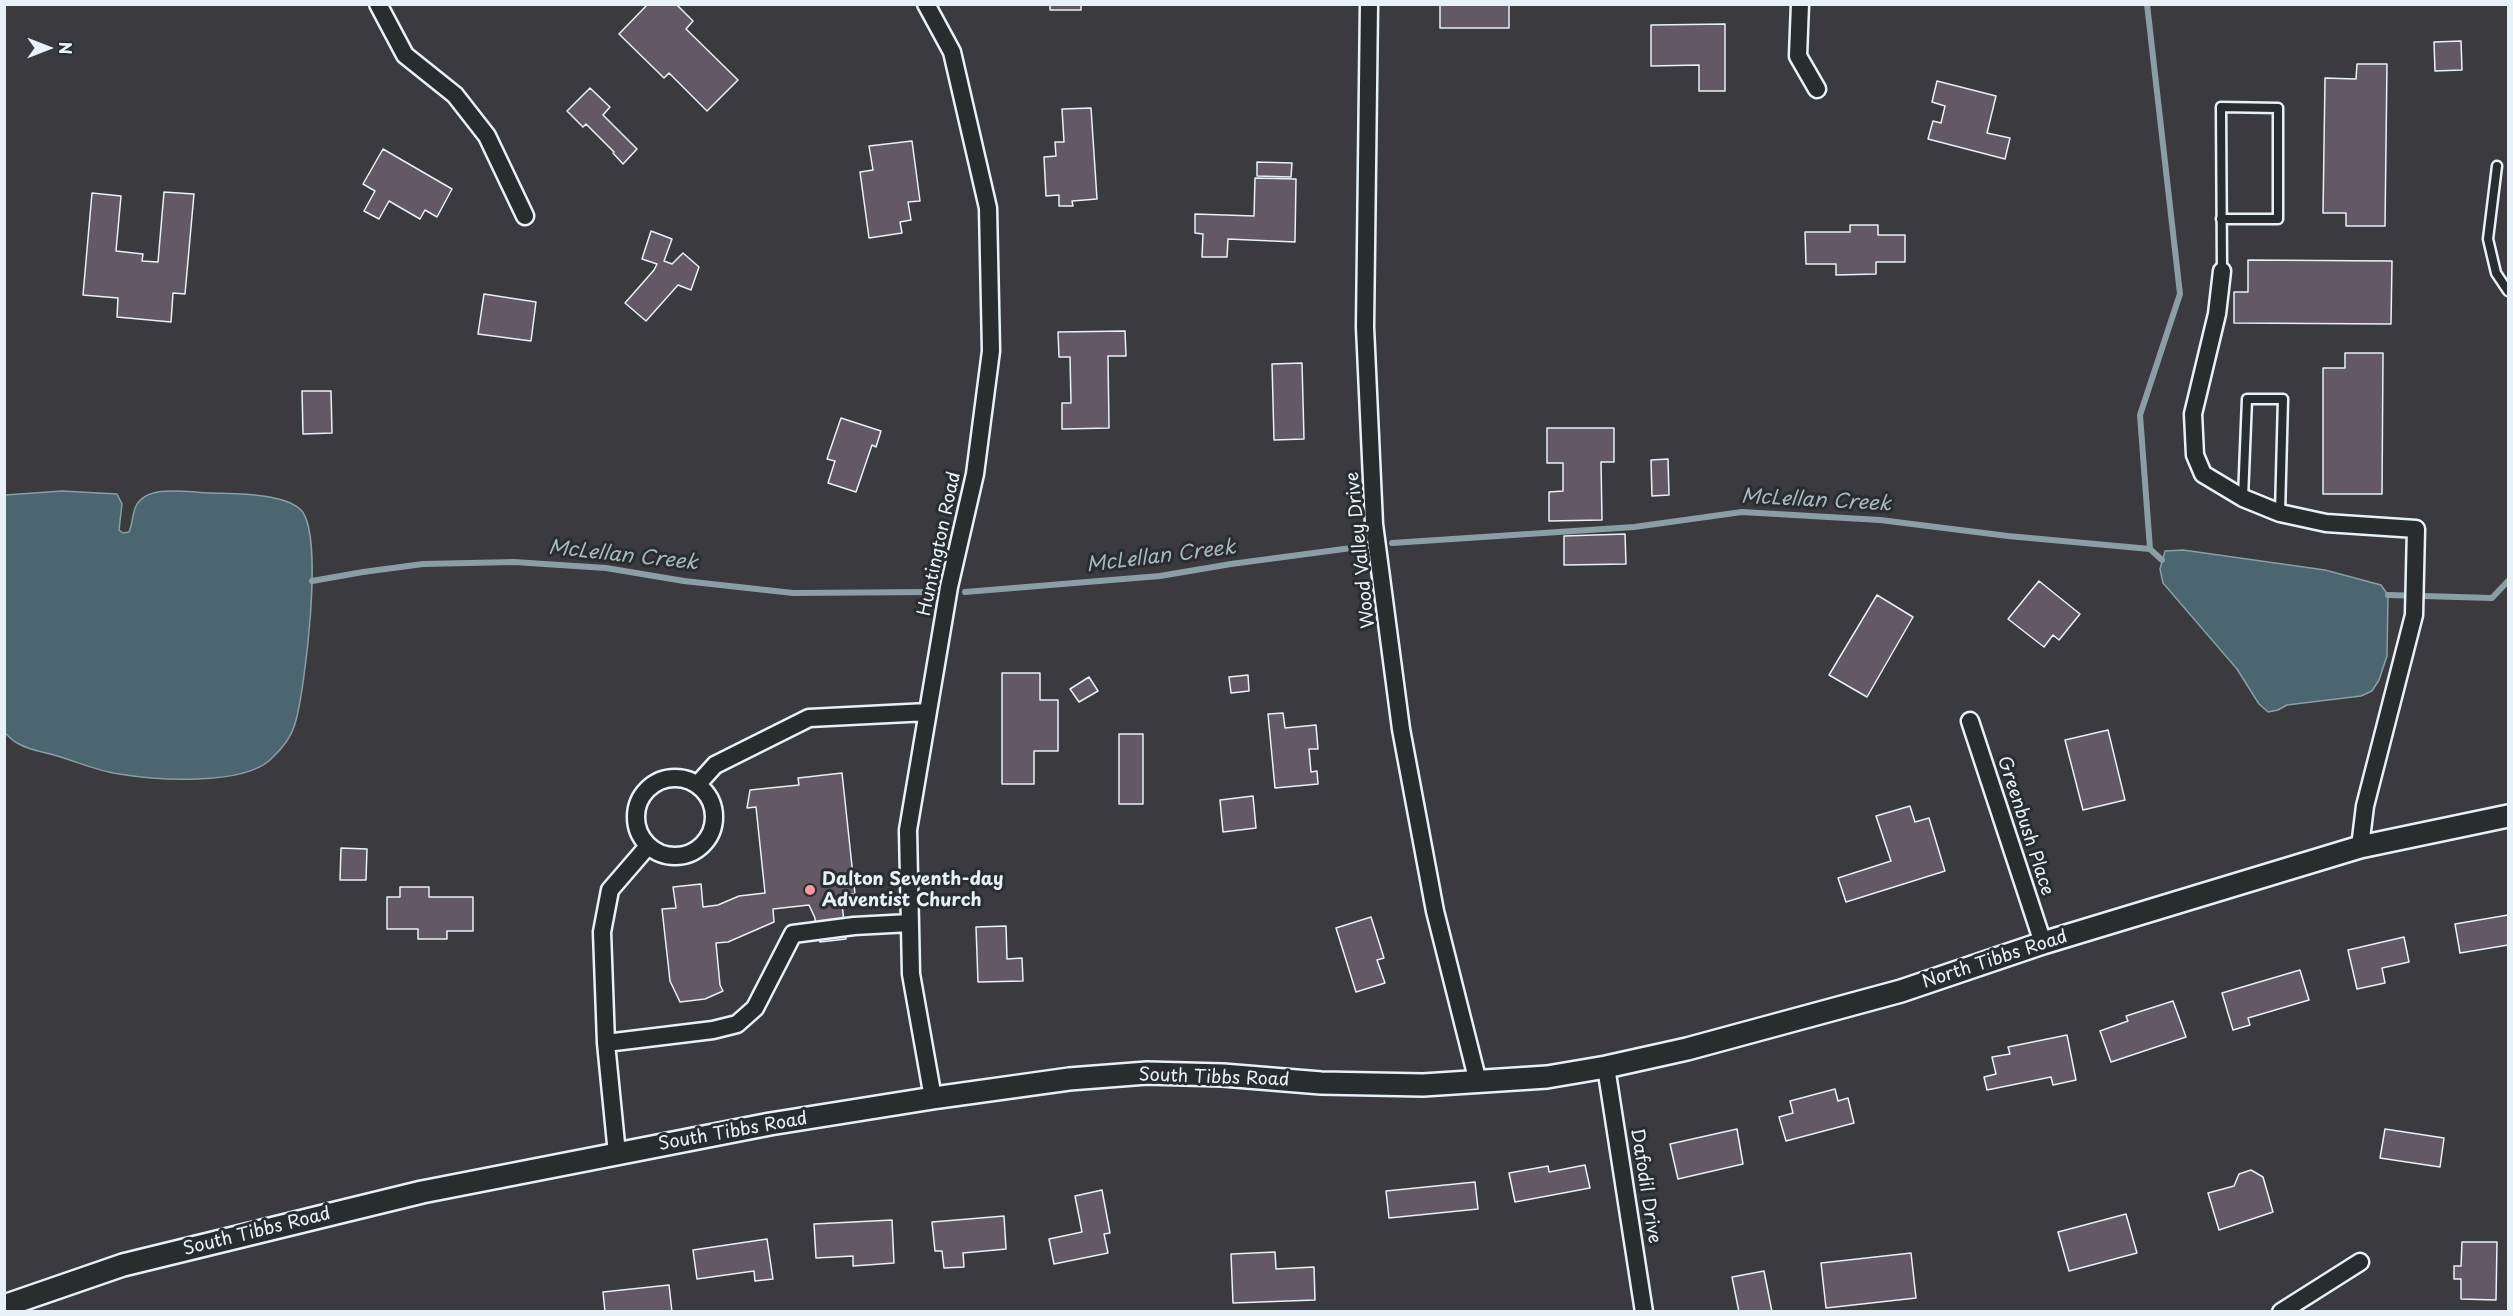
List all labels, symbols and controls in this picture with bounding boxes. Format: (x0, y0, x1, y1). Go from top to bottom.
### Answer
north arrow (18, 18, 78, 78)
text: N (54, 42, 78, 54)
street label: Huntington Road (914, 470, 966, 618)
street label: Wood Valley Drive (1342, 471, 1380, 629)
water label: McLellan Creek (1740, 485, 1892, 517)
water label: McLellan Creek (547, 536, 699, 576)
water label: McLellan Creek (1085, 536, 1237, 578)
street label: Greenbush Place (1992, 754, 2058, 898)
place label: Dalton Seventh-day Adventist Church (822, 869, 1003, 912)
marker: Dalton Seventh-day Adventist Church (803, 883, 817, 897)
street label: North Tibbs Road (1920, 926, 2070, 994)
street label: South Tibbs Road (1138, 1065, 1290, 1091)
street label: South Tibbs Road (657, 1108, 809, 1156)
street label: Dafodil Drive (1625, 1127, 1665, 1245)
street label: South Tibbs Road (181, 1203, 333, 1261)

